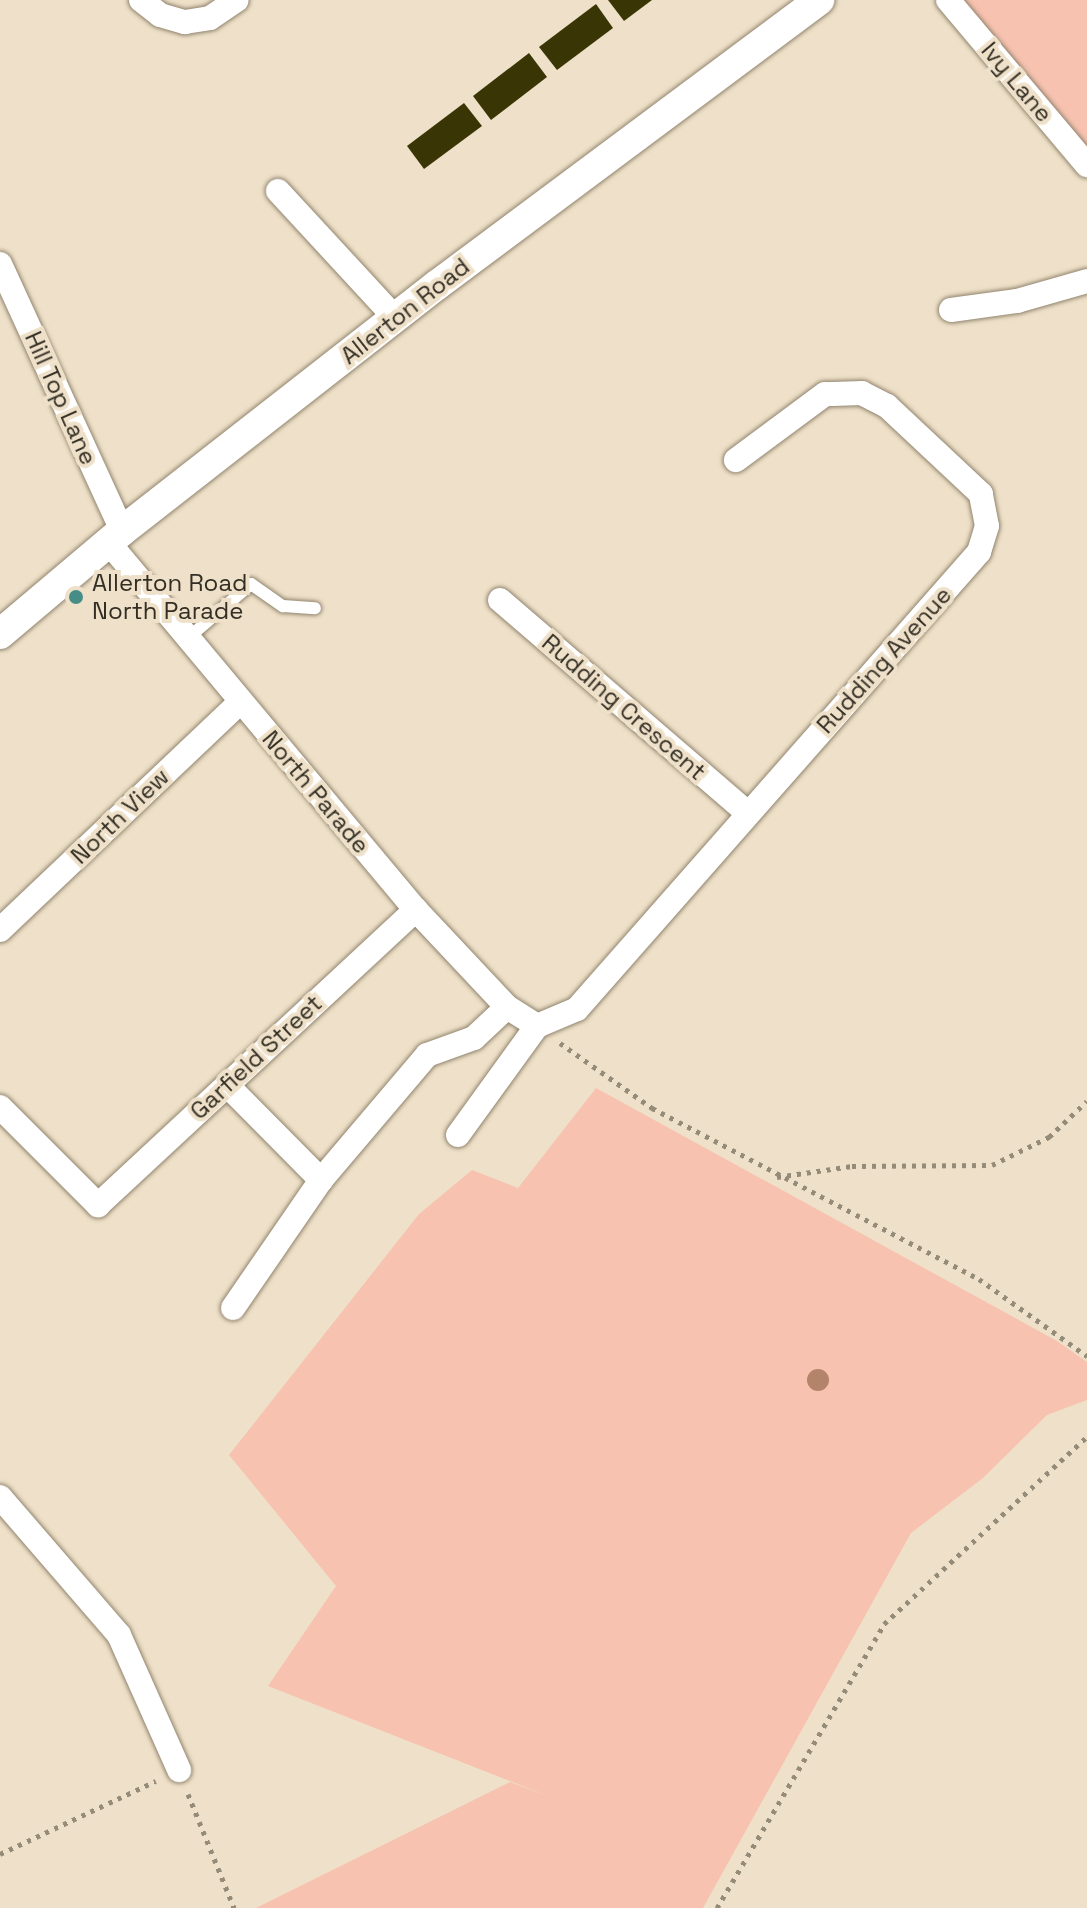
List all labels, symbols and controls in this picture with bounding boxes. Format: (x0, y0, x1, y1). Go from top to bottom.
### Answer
street label: Ivy Lane (975, 36, 1059, 128)
street label: Allerton Road (335, 252, 475, 370)
street label: Hill Top Lane (19, 327, 103, 469)
place label: Allerton Road North Parade (92, 569, 247, 625)
street label: Rudding Avenue (811, 581, 957, 739)
marker: Allerton Road North Parade (67, 588, 85, 606)
street label: Rudding Crescent (536, 628, 712, 786)
street label: North Parade (256, 725, 376, 859)
street label: North View (65, 762, 175, 870)
street label: Garfield Street (184, 989, 328, 1125)

